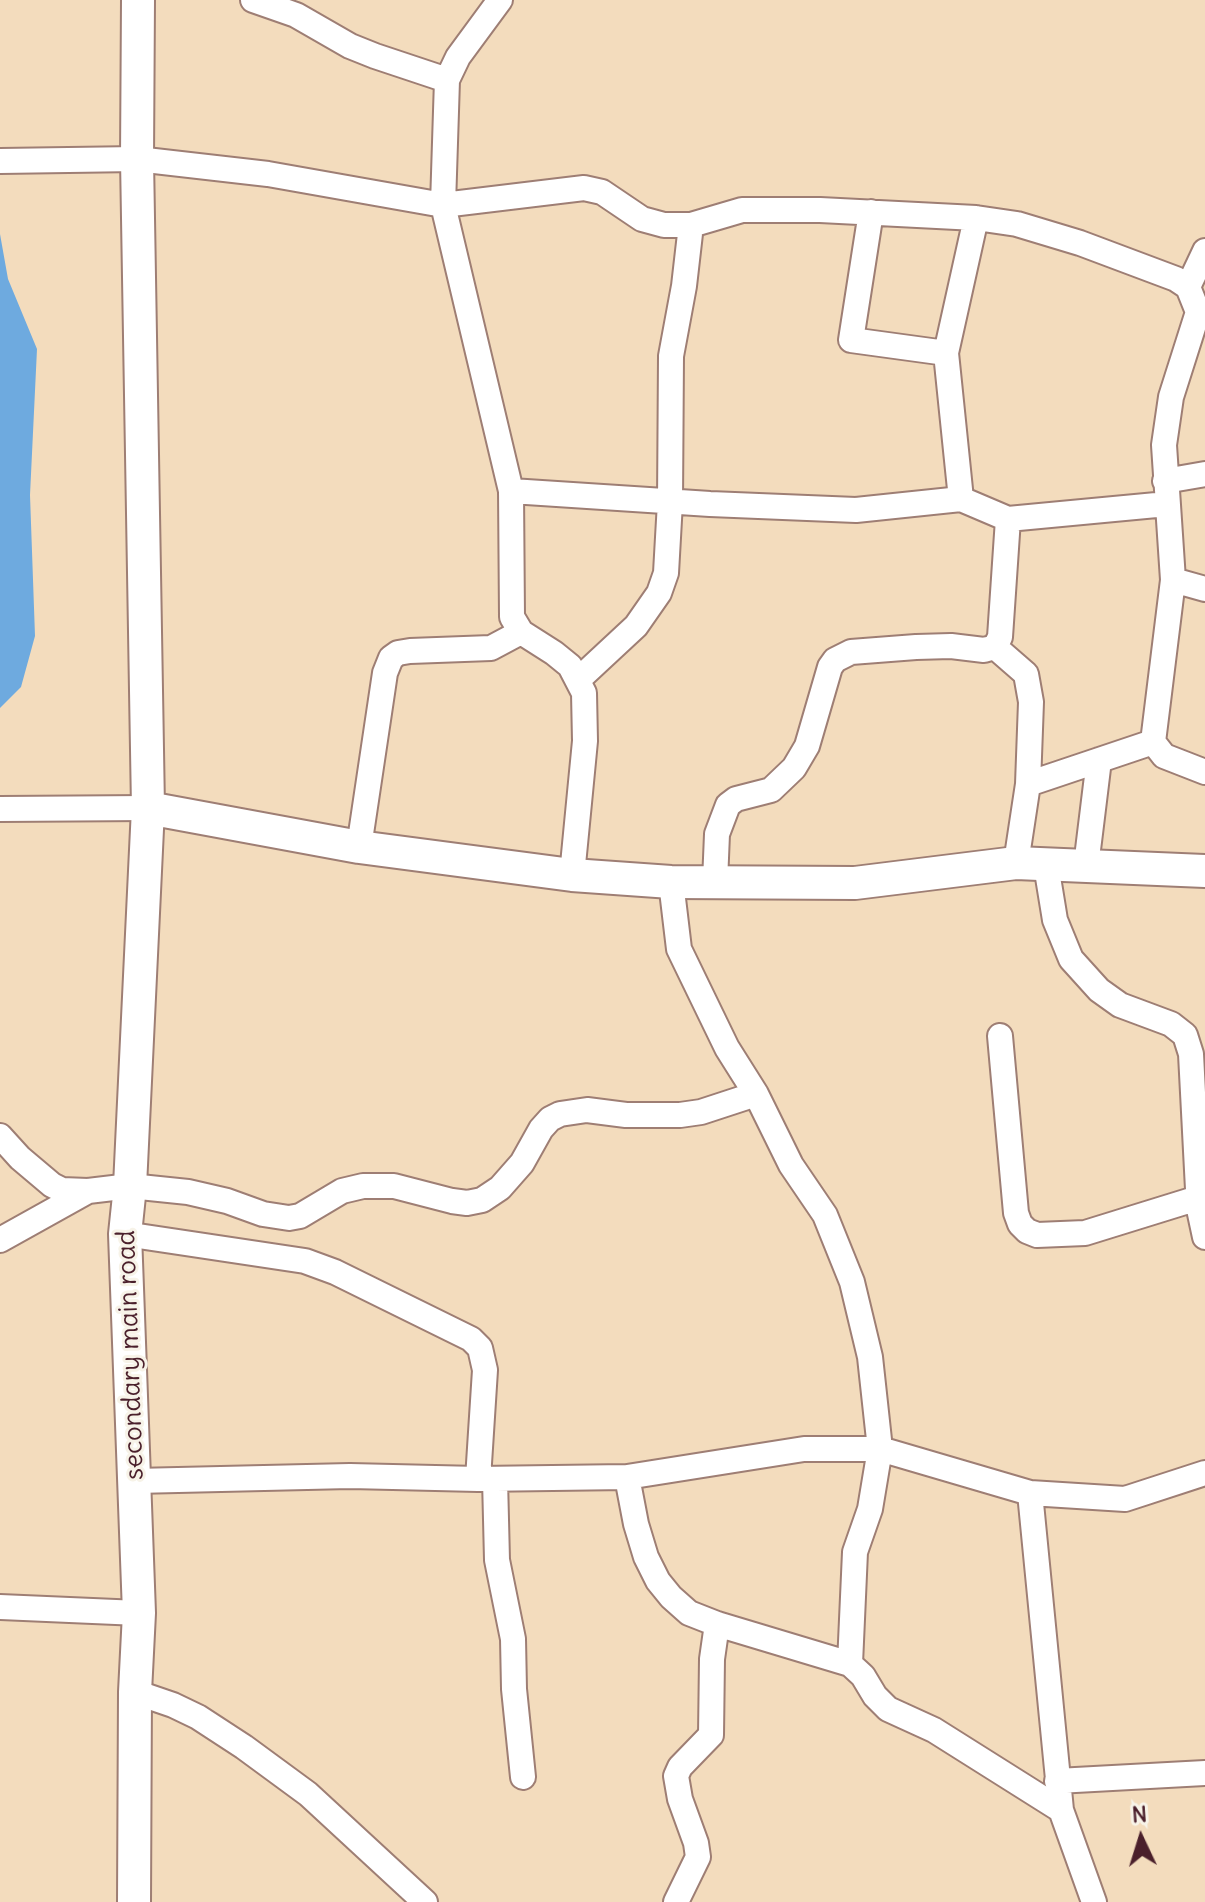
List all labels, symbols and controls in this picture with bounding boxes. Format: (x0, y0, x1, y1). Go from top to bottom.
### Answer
street label: secondary main road (111, 1230, 151, 1480)
north arrow (1101, 1798, 1181, 1878)
text: N (1131, 1800, 1148, 1829)

